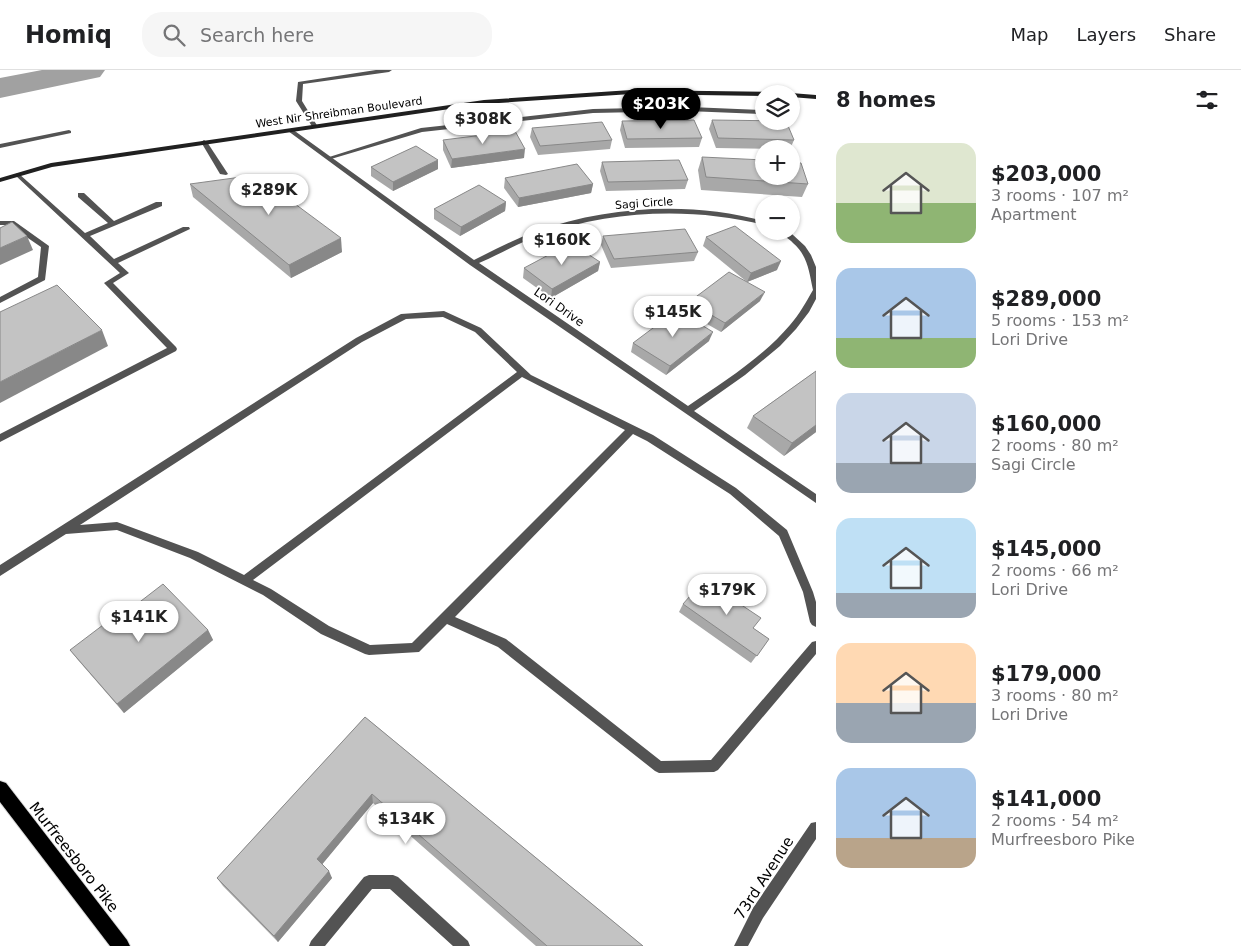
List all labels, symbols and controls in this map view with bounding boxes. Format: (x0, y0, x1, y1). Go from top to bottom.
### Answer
search box (142, 12, 492, 57)
text: Homiq (25, 21, 112, 49)
icon: search (160, 21, 188, 49)
text: Search here (200, 24, 314, 46)
text: Map (1010, 24, 1048, 45)
text: Layers (1076, 24, 1136, 45)
text: Share (1164, 24, 1216, 45)
map controls (755, 85, 800, 240)
button: layers (755, 85, 800, 130)
icon: filters (1193, 86, 1221, 114)
pin: $203K (626, 88, 696, 130)
text: 8 homes (836, 88, 936, 112)
street label: West Nir Shreibman Boulevard (255, 94, 423, 131)
text: $203K (633, 94, 689, 113)
pin: $308K (448, 102, 518, 145)
text: $308K (455, 109, 511, 128)
button: + (755, 140, 800, 185)
text: $203,000 (991, 162, 1101, 186)
icon: home (876, 163, 936, 223)
pin: $289K (234, 174, 304, 216)
text: $289K (241, 180, 297, 199)
text: 3 rooms · 107 m² (991, 186, 1129, 205)
street label: Sagi Circle (615, 195, 674, 212)
button: − (755, 195, 800, 240)
text: Apartment (991, 205, 1077, 224)
pin: $160K (527, 224, 597, 266)
text: $160K (534, 230, 590, 249)
street label: Lori Drive (531, 285, 587, 329)
text: $289,000 (991, 287, 1101, 311)
icon: home (876, 288, 936, 348)
pin: $145K (638, 296, 708, 338)
text: $145K (645, 302, 701, 321)
text: 5 rooms · 153 m² (991, 311, 1129, 330)
text: Lori Drive (991, 330, 1068, 349)
text: $160,000 (991, 412, 1101, 436)
icon: home (876, 413, 936, 473)
text: 2 rooms · 80 m² (991, 436, 1119, 455)
text: Sagi Circle (991, 455, 1076, 474)
text: $145,000 (991, 537, 1101, 561)
icon: home (876, 538, 936, 598)
text: 2 rooms · 66 m² (991, 561, 1119, 580)
pin: $179K (692, 574, 762, 616)
text: $179K (699, 580, 755, 599)
text: Lori Drive (991, 580, 1068, 599)
pin: $141K (104, 600, 174, 643)
text: $141K (111, 607, 167, 626)
text: $179,000 (991, 662, 1101, 686)
icon: home (876, 663, 936, 723)
text: 3 rooms · 80 m² (991, 686, 1119, 705)
text: Lori Drive (991, 705, 1068, 724)
text: $141,000 (991, 787, 1101, 811)
icon: home (876, 788, 936, 848)
street label: Murfreesboro Pike (25, 798, 123, 916)
pin: $134K (371, 802, 441, 845)
text: $134K (378, 809, 434, 828)
text: 2 rooms · 54 m² (991, 811, 1119, 830)
text: Murfreesboro Pike (991, 830, 1135, 849)
street label: 73rd Avenue (731, 833, 797, 923)

